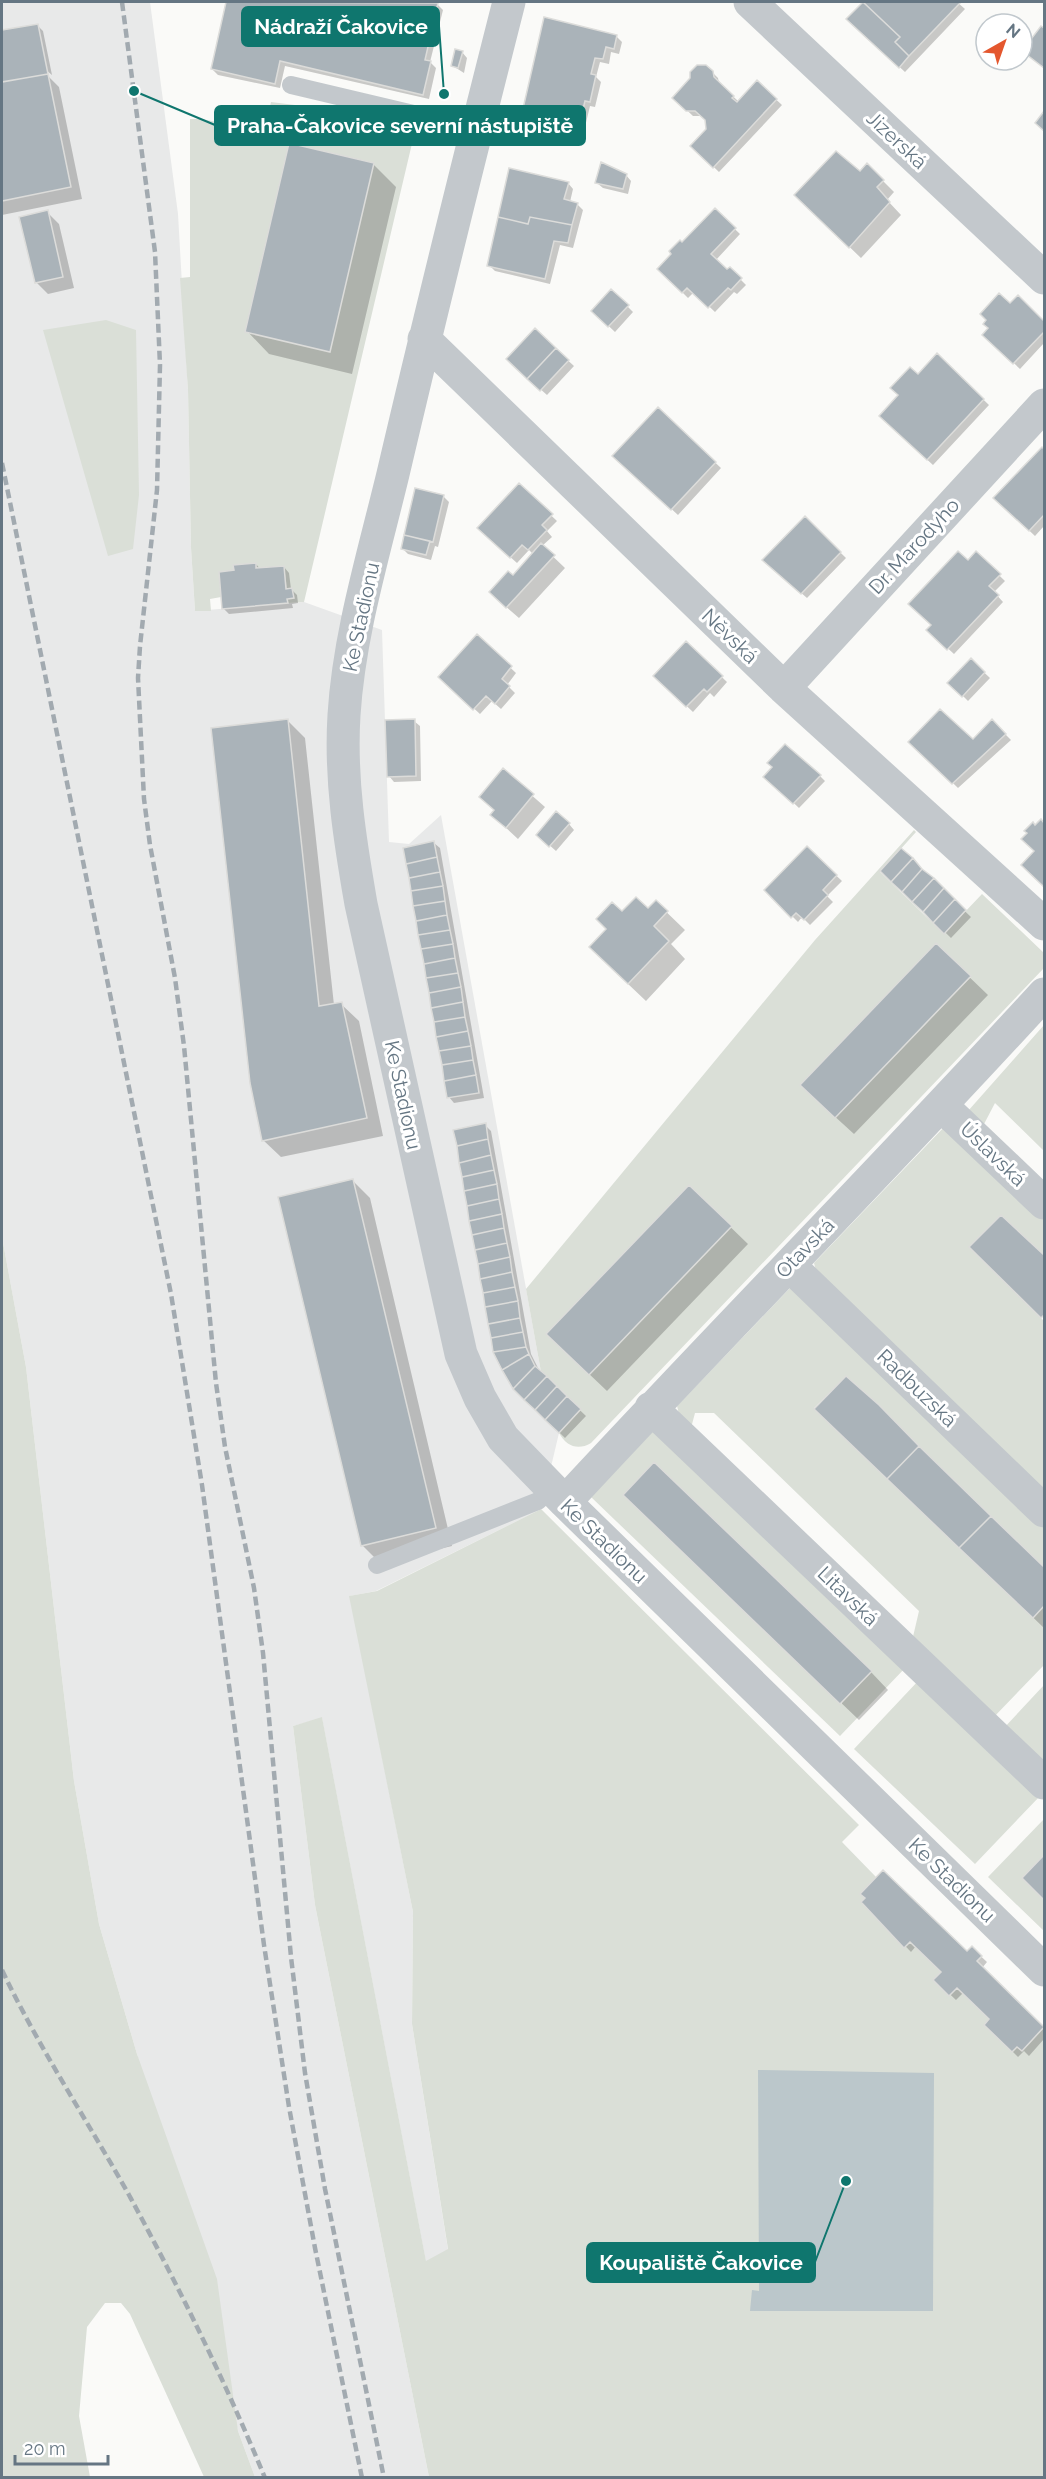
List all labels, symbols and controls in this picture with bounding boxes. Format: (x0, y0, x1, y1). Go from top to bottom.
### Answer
callout: Nádraží Čakovice (242, 7, 439, 46)
north arrow (974, 12, 1034, 72)
text: Nádraží Čakovice (254, 14, 428, 39)
text: N (1003, 20, 1024, 42)
callout: Praha-Čakovice severní nástupiště (215, 106, 585, 145)
street label: Jizerská (862, 106, 932, 174)
text: Praha-Čakovice severní nástupiště (227, 113, 573, 138)
street label: Dr. Marodyho (864, 493, 964, 599)
street label: Ke Stadionu (338, 560, 384, 674)
street label: Něvská (697, 604, 763, 668)
street label: Ke Stadionu (380, 1038, 426, 1152)
street label: Úslavská (955, 1117, 1031, 1191)
street label: Otavská (771, 1213, 839, 1283)
street label: Radbuzská (872, 1344, 962, 1432)
street label: Ke Stadionu (556, 1494, 652, 1588)
street label: Litavská (813, 1561, 883, 1631)
street label: Ke Stadionu (904, 1833, 1000, 1927)
callout: Koupaliště Čakovice (587, 2243, 815, 2282)
text: Koupaliště Čakovice (599, 2250, 803, 2275)
scale bar (15, 2428, 108, 2466)
text: 20 m (24, 2438, 66, 2459)

